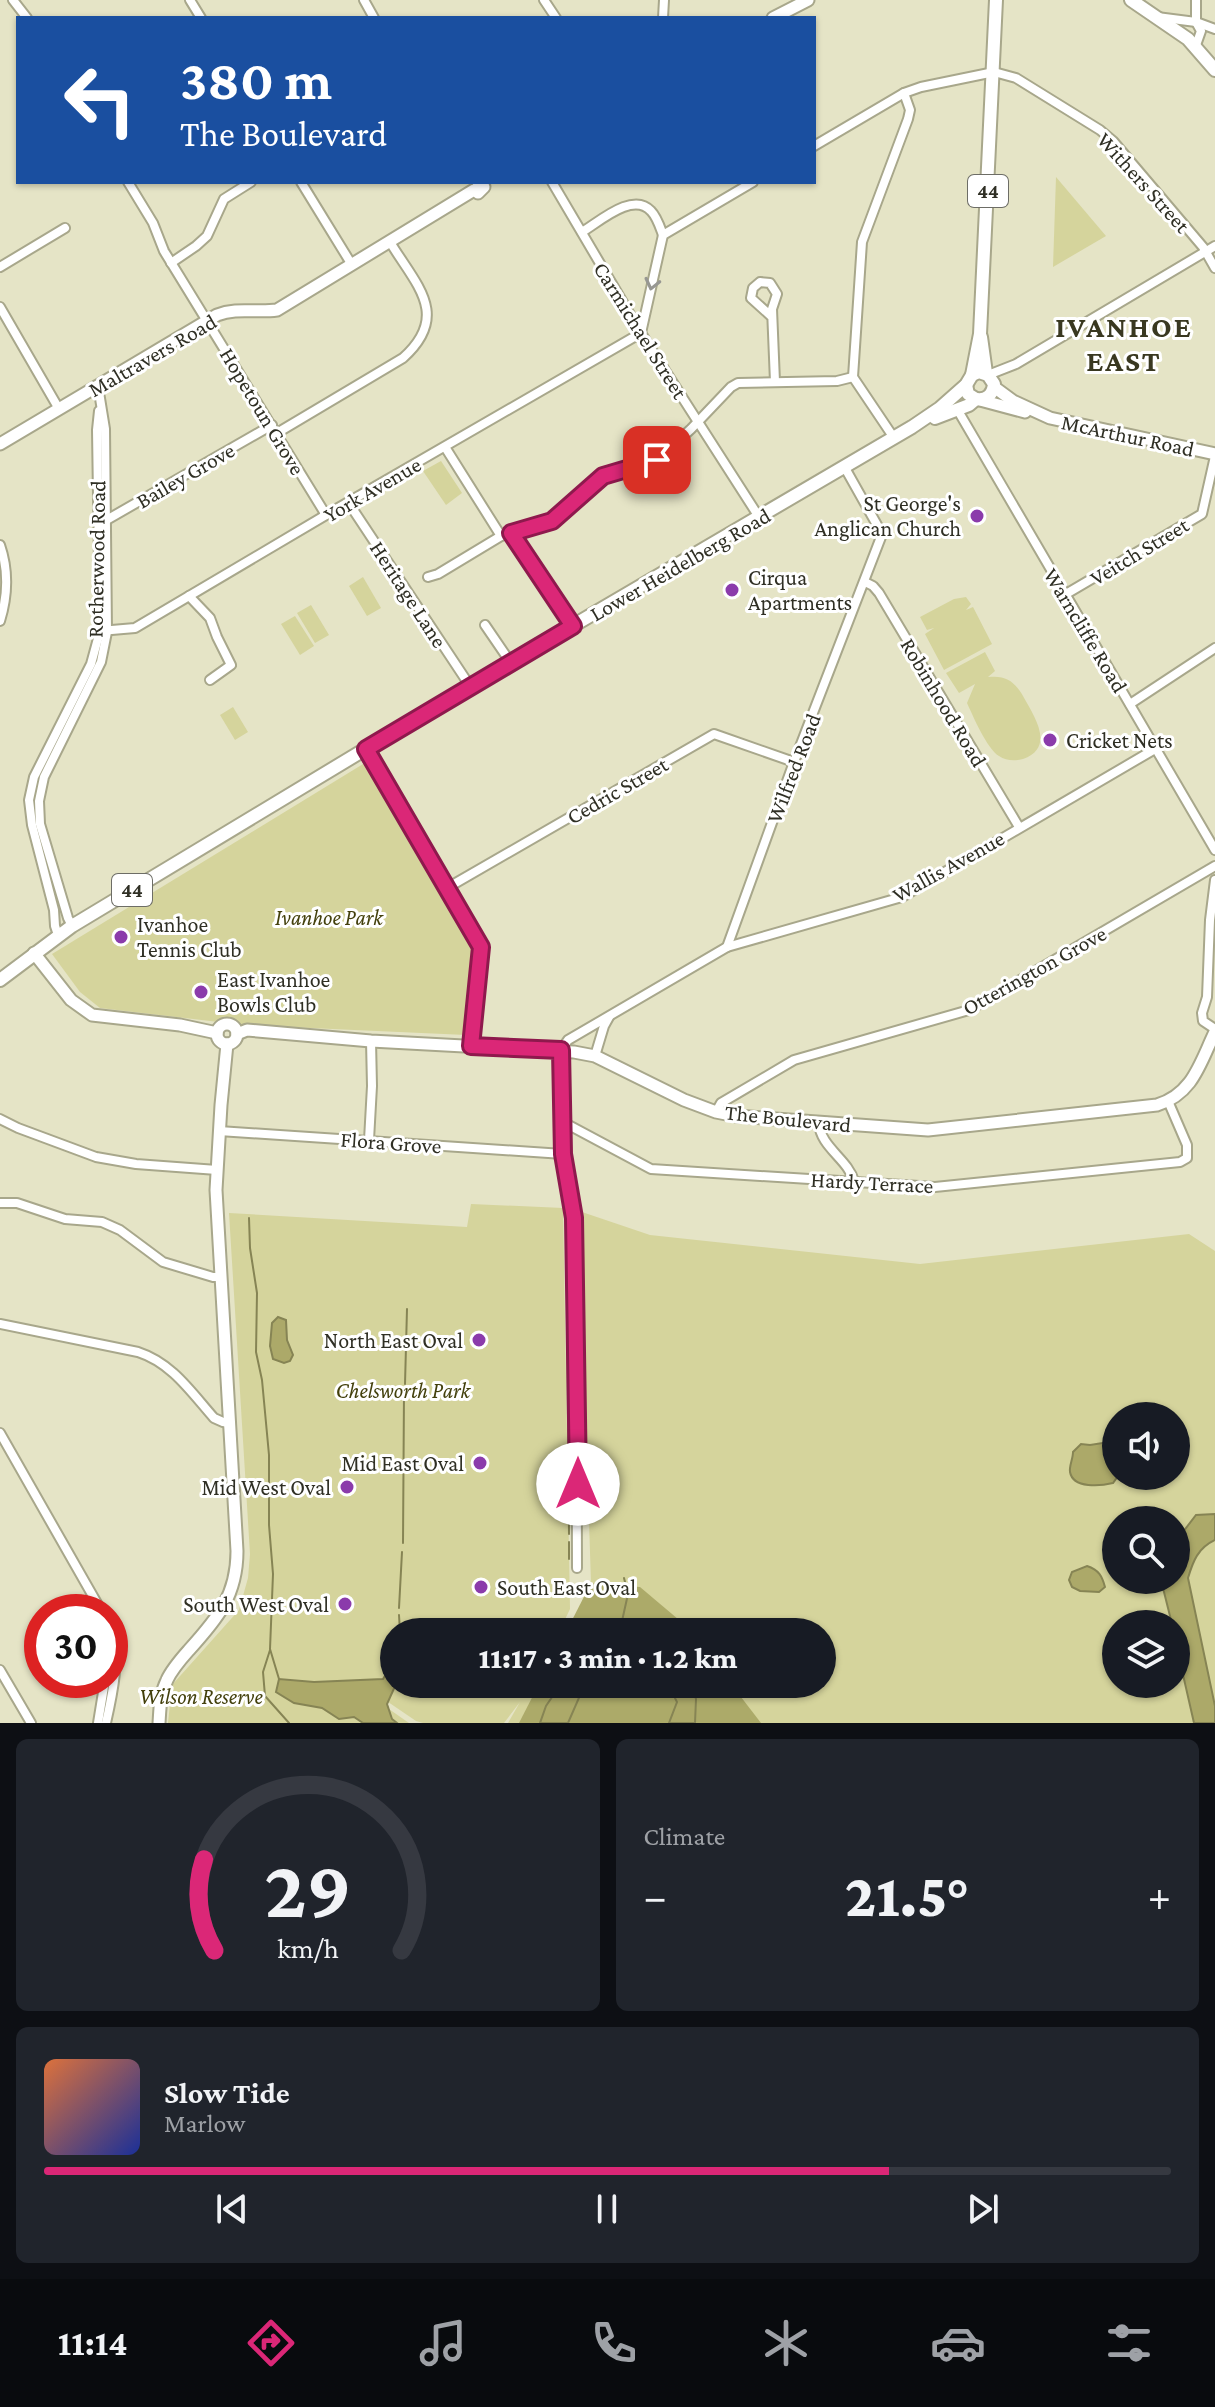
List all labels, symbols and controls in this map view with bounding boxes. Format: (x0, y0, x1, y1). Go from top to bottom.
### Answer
icon: left (48, 48, 152, 152)
text: 380 m (180, 49, 332, 111)
text: The Boulevard (180, 114, 387, 154)
street label: Withers Street (1092, 127, 1196, 238)
road number: 44 (968, 175, 1008, 207)
street label: Carmichael Street (589, 257, 693, 404)
one-way arrow (644, 277, 661, 290)
street label: Maltravers Road (84, 308, 221, 402)
district label: IVANHOE EAST (1055, 310, 1193, 377)
street label: Hopetoun Grove (215, 343, 310, 479)
street label: McArthur Road (1059, 409, 1197, 462)
pin (623, 426, 691, 494)
street label: Bailey Grove (132, 437, 239, 514)
icon: arrive (635, 438, 679, 482)
street label: York Avenue (319, 452, 425, 527)
street label: Rotherwood Road (83, 480, 110, 638)
place label: St George's Anglican Church (815, 491, 961, 541)
street label: Lower Heidelberg Road (586, 502, 775, 626)
marker: St George's Anglican Church (968, 507, 986, 525)
street label: Veitch Street (1085, 512, 1194, 591)
street label: Heritage Lane (365, 536, 452, 652)
street label: Warncliffe Road (1039, 563, 1133, 697)
place label: Cirqua Apartments (748, 565, 852, 615)
marker: Cirqua Apartments (723, 581, 741, 599)
street label: Robinhood Road (895, 633, 992, 771)
street label: Wilfred Road (761, 710, 826, 826)
place label: Cricket Nets (1066, 728, 1173, 753)
marker: Cricket Nets (1041, 731, 1059, 749)
street label: Cedric Street (562, 751, 673, 829)
street label: Wallis Avenue (888, 825, 1009, 907)
road number: 44 (112, 874, 152, 906)
park label: Ivanhoe Park (275, 905, 384, 930)
place label: Ivanhoe Tennis Club (137, 912, 242, 962)
street label: Otterington Grove (958, 921, 1111, 1020)
marker: Ivanhoe Tennis Club (112, 928, 130, 946)
place label: East Ivanhoe Bowls Club (217, 967, 330, 1017)
marker: East Ivanhoe Bowls Club (192, 983, 210, 1001)
street label: The Boulevard (724, 1099, 853, 1138)
street label: Flora Grove (340, 1127, 442, 1158)
street label: Hardy Terrace (810, 1167, 934, 1198)
place label: North East Oval (324, 1328, 463, 1353)
marker: North East Oval (470, 1331, 488, 1349)
park label: Chelsworth Park (336, 1378, 472, 1403)
map controls (1102, 1402, 1190, 1698)
button: sound (1102, 1402, 1190, 1490)
position arrow (536, 1442, 620, 1526)
place label: Mid East Oval (341, 1451, 464, 1476)
marker: Mid East Oval (471, 1454, 489, 1472)
place label: Mid West Oval (202, 1475, 331, 1500)
marker: Mid West Oval (338, 1478, 356, 1496)
button: search (1102, 1506, 1190, 1594)
place label: South East Oval (497, 1575, 636, 1600)
marker: South East Oval (472, 1578, 490, 1596)
place label: South West Oval (183, 1592, 329, 1617)
speed limit sign: 30 (24, 1594, 128, 1698)
marker: South West Oval (336, 1595, 354, 1613)
button: layers (1102, 1610, 1190, 1698)
text: 11:17 · 3 min · 1.2 km (479, 1641, 737, 1674)
park label: Wilson Reserve (139, 1684, 263, 1709)
text: Climate (644, 1822, 725, 1851)
text: 29 (264, 1842, 351, 1935)
text: 21.5° (845, 1862, 970, 1929)
text: − (644, 1872, 667, 1920)
text: + (1148, 1872, 1171, 1920)
text: km/h (277, 1932, 339, 1964)
text: Slow Tide (164, 2076, 290, 2109)
text: Marlow (164, 2109, 245, 2138)
icon: previous (210, 2187, 254, 2231)
icon: pause (585, 2187, 629, 2231)
icon: next (961, 2187, 1005, 2231)
icon: directions (243, 2315, 299, 2371)
icon: music (415, 2315, 471, 2371)
icon: phone (586, 2315, 642, 2371)
icon: climate (758, 2315, 814, 2371)
icon: car (930, 2315, 986, 2371)
icon: filters (1101, 2315, 1157, 2371)
text: 11:14 (58, 2323, 128, 2363)

